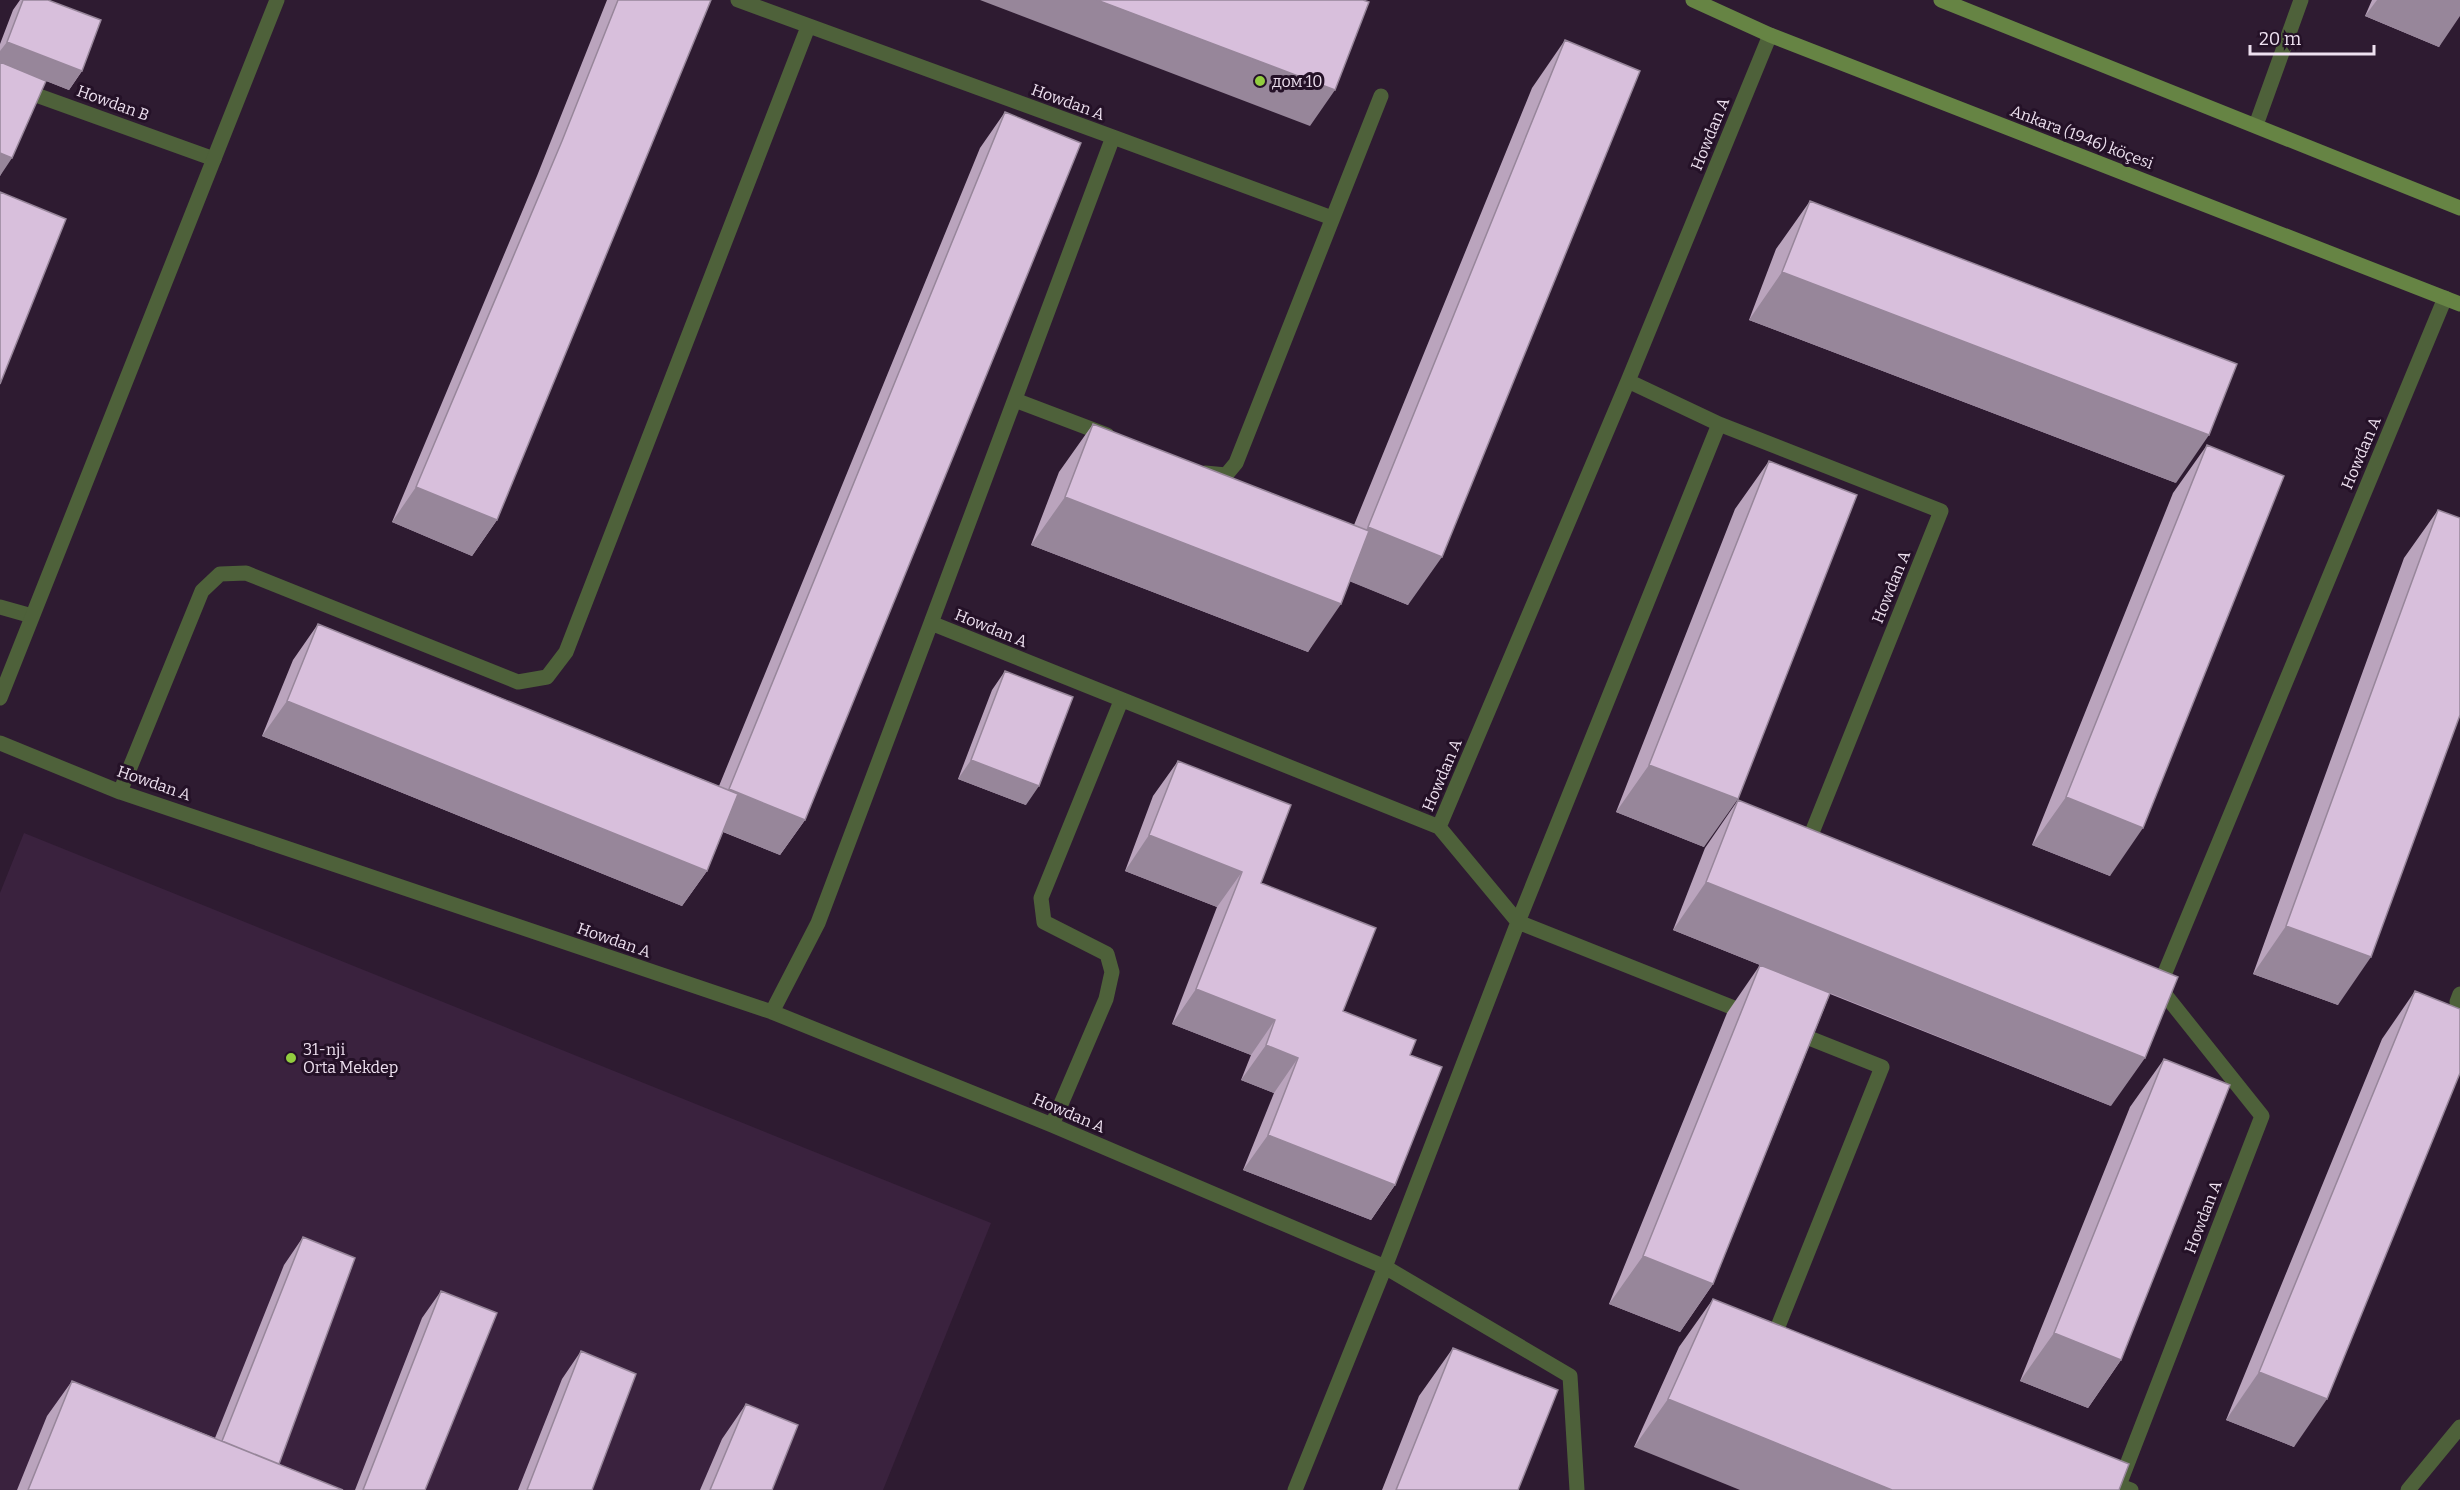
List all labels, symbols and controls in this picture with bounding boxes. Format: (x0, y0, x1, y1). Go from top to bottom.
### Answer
scale bar (2250, 18, 2374, 56)
text: 20 m (2259, 28, 2301, 50)
place label: дом 10 (1272, 72, 1323, 91)
marker: дом 10 (1253, 74, 1267, 88)
street label: Howdan A (1029, 80, 1108, 124)
street label: Howdan B (74, 81, 152, 125)
street label: Howdan A (1687, 94, 1733, 173)
street label: Ankara (1946) köçesi (2008, 101, 2156, 173)
street label: Howdan A (2337, 413, 2385, 492)
street label: Howdan A (1868, 547, 1914, 626)
street label: Howdan A (952, 605, 1031, 651)
street label: Howdan A (1418, 735, 1466, 814)
street label: Howdan A (115, 762, 194, 805)
street label: Howdan A (575, 919, 654, 962)
place label: 31-nji Orta Mekdep (303, 1040, 398, 1077)
marker: 31-nji Orta Mekdep (284, 1051, 298, 1065)
street label: Howdan A (1030, 1089, 1109, 1137)
street label: Howdan A (2180, 1177, 2226, 1256)

